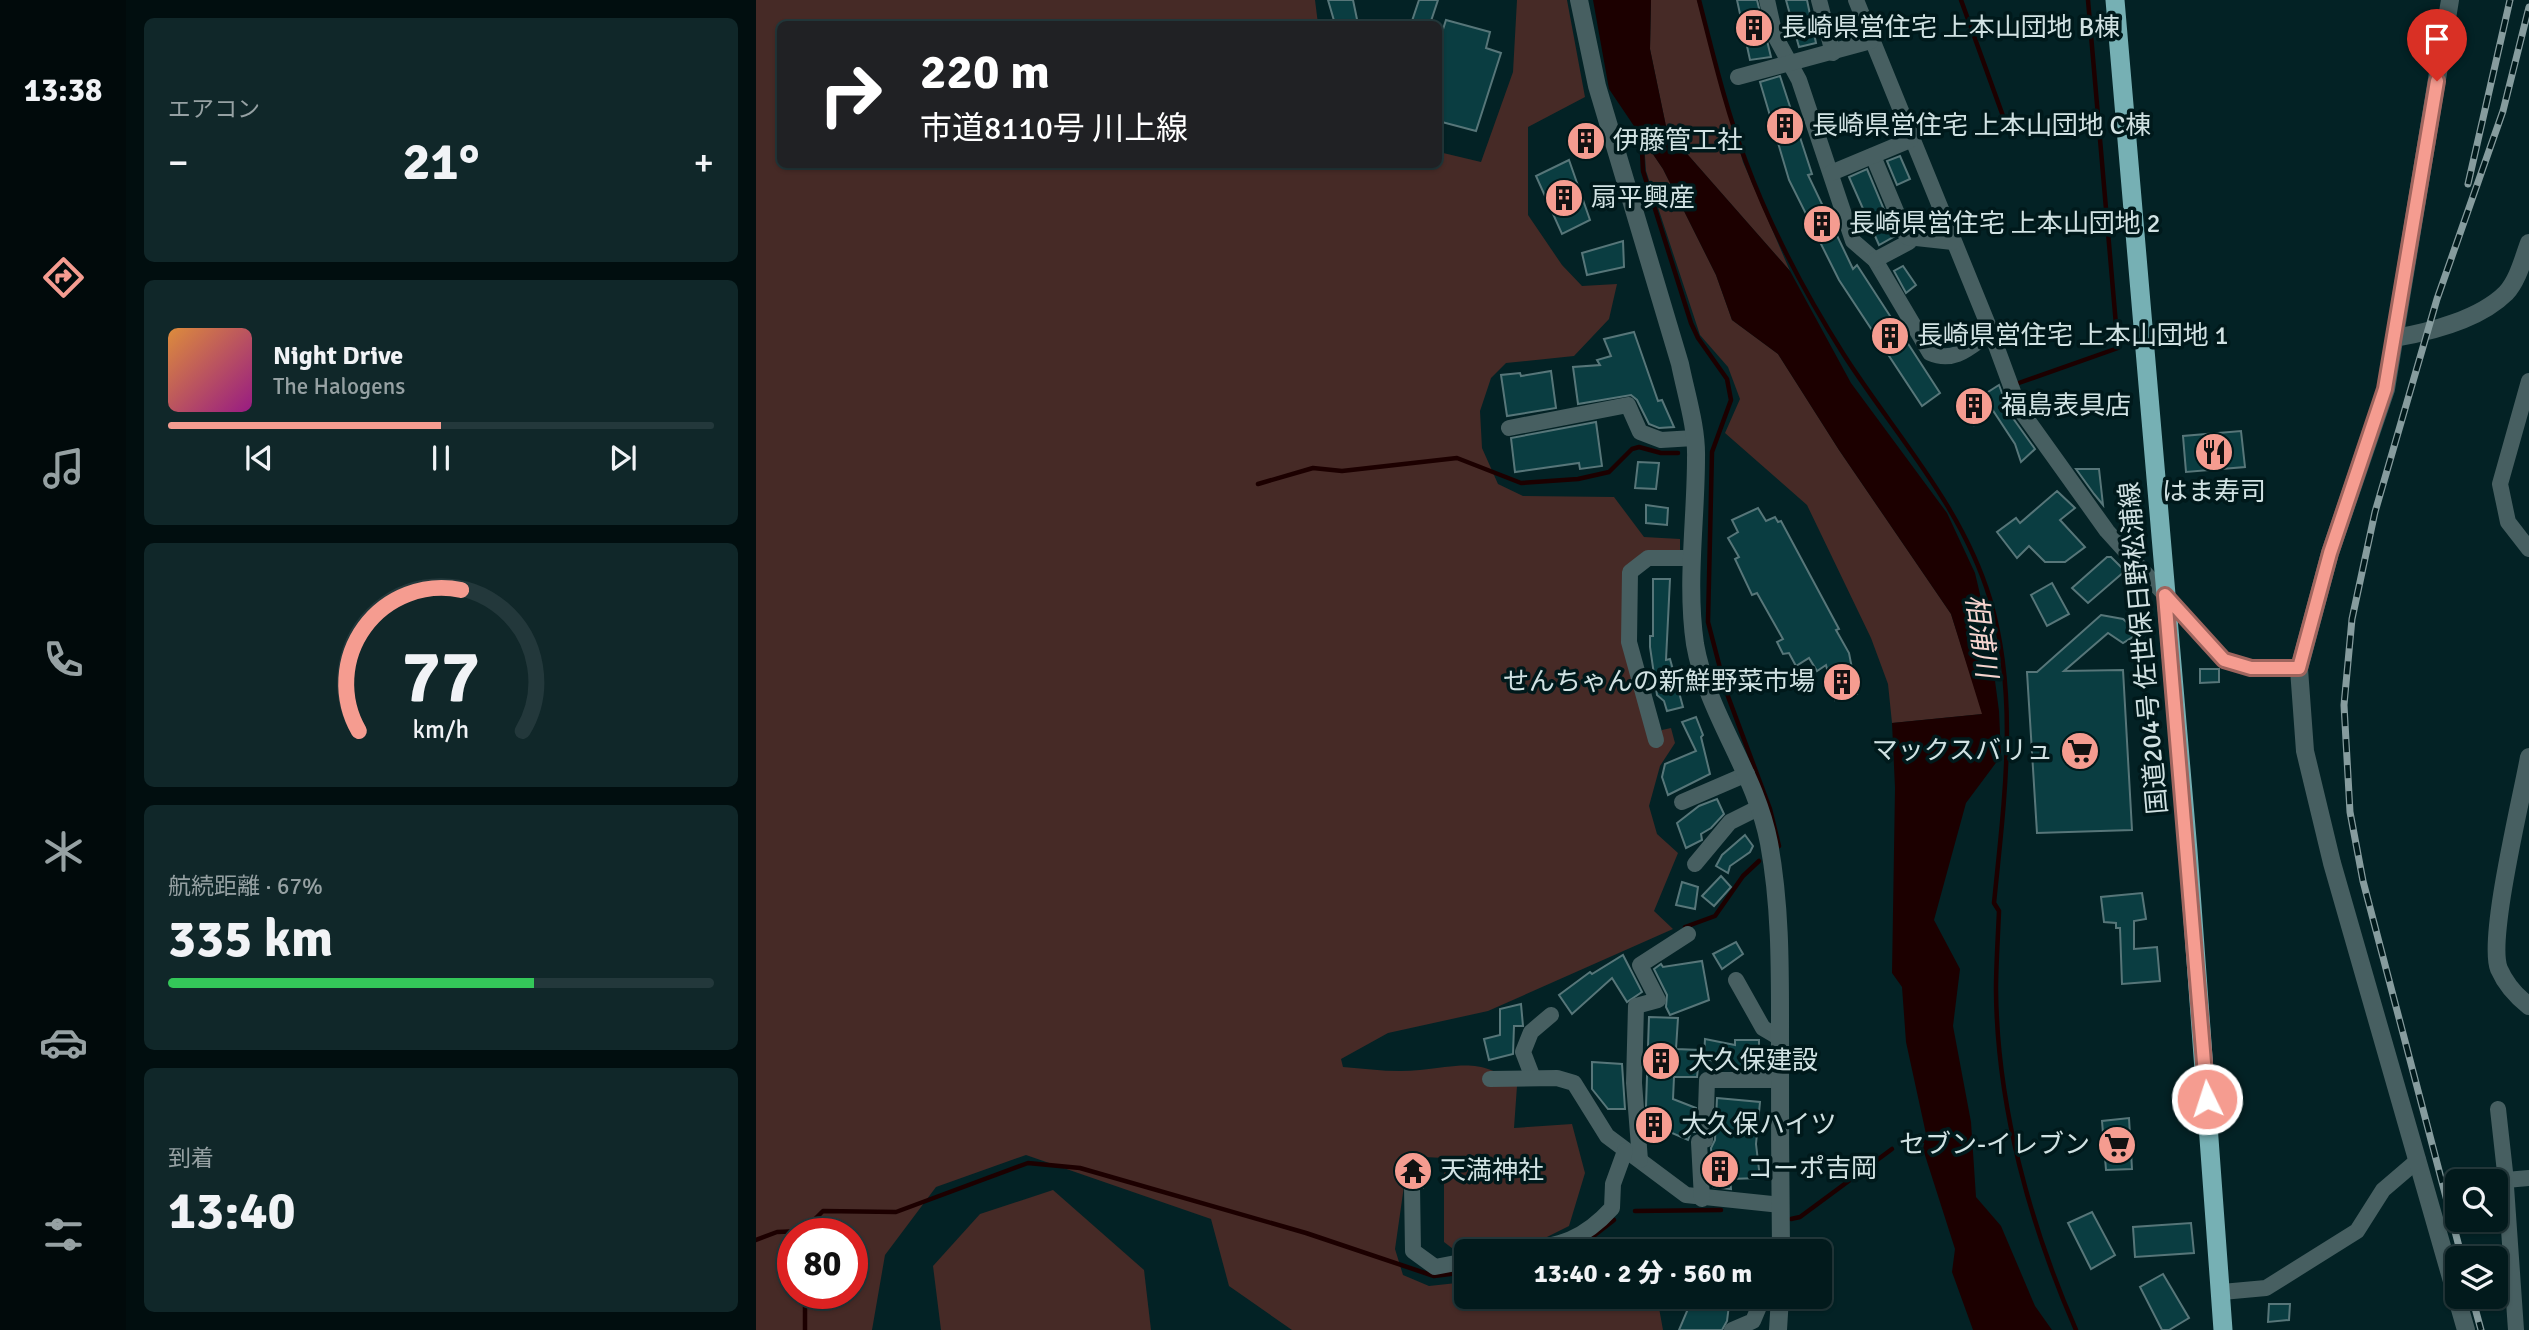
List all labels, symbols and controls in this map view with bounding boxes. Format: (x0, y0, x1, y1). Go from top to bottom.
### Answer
building icon: 長崎県営住宅 上本山団地 B棟 (1733, 7, 1775, 49)
pin (2407, 9, 2467, 81)
place label: 長崎県営住宅 上本山団地 B棟 (1781, 12, 2120, 44)
icon: arrive (2418, 20, 2456, 58)
text: 220 m (920, 42, 1050, 102)
icon: right (805, 49, 896, 140)
text: 13:38 (24, 71, 102, 110)
text: エアコン (168, 95, 260, 124)
building icon: 長崎県営住宅 上本山団地 C棟 (1764, 105, 1806, 147)
text: 市道8110号 川上線 (920, 109, 1188, 148)
place label: 長崎県営住宅 上本山団地 C棟 (1812, 110, 2151, 142)
building icon: 伊藤管工社 (1565, 120, 1607, 162)
place label: 伊藤管工社 (1613, 125, 1743, 157)
text: 21° (403, 130, 479, 194)
text: − (168, 139, 189, 186)
text: + (693, 139, 714, 186)
building icon: 扇平興産 (1543, 177, 1585, 219)
place label: 扇平興産 (1591, 182, 1695, 214)
building icon: 長崎県営住宅 上本山団地 2 (1801, 203, 1843, 245)
place label: 長崎県営住宅 上本山団地 2 (1849, 208, 2160, 240)
icon: directions (39, 253, 88, 302)
building icon: 長崎県営住宅 上本山団地 1 (1869, 315, 1911, 357)
place label: 長崎県営住宅 上本山団地 1 (1917, 320, 2228, 352)
text: Night Drive (273, 340, 403, 372)
text: The Halogens (273, 372, 405, 401)
building icon: 福島表具店 (1953, 385, 1995, 427)
place label: 福島表具店 (2001, 390, 2131, 422)
restaurant icon: はま寿司 (2193, 431, 2235, 473)
icon: previous (240, 439, 278, 477)
icon: pause (422, 439, 460, 477)
icon: next (604, 439, 642, 477)
icon: music (39, 444, 88, 493)
place label: はま寿司 (2162, 476, 2266, 508)
street label: 国道204号 佐世保日野松浦線 (2114, 480, 2174, 816)
water label: 相浦川 (1958, 592, 2004, 683)
text: 77 (402, 633, 480, 722)
icon: phone (39, 635, 88, 684)
building icon: せんちゃんの新鮮野菜市場 (1821, 661, 1863, 703)
place label: せんちゃんの新鮮野菜市場 (1503, 666, 1815, 698)
text: km/h (413, 714, 469, 745)
supermarket icon: マックスバリュ (2059, 730, 2101, 772)
place label: マックスバリュ (1872, 735, 2053, 767)
icon: climate (39, 827, 88, 876)
text: 航続距離 · 67% (168, 872, 323, 901)
text: 335 km (168, 907, 333, 971)
icon: car (39, 1018, 88, 1067)
building icon: 大久保建設 (1640, 1040, 1682, 1082)
place label: 大久保建設 (1688, 1045, 1818, 1077)
position arrow (2170, 1062, 2244, 1136)
building icon: 大久保ハイツ (1633, 1104, 1675, 1146)
place label: 大久保ハイツ (1681, 1109, 1836, 1141)
supermarket icon: セブン-イレブン (2096, 1124, 2138, 1166)
place label: セブン-イレブン (1899, 1129, 2090, 1161)
text: 到着 (168, 1144, 214, 1173)
building icon: コーポ吉岡 (1699, 1148, 1741, 1190)
temple icon: 天満神社 (1392, 1150, 1434, 1192)
place label: コーポ吉岡 (1747, 1153, 1877, 1185)
place label: 天満神社 (1440, 1155, 1544, 1187)
map controls (2445, 1169, 2508, 1309)
button: search (2445, 1169, 2508, 1232)
text: 13:40 (168, 1179, 296, 1243)
icon: filters (39, 1210, 88, 1259)
speed limit sign: 80 (777, 1218, 868, 1309)
button: layers (2445, 1246, 2508, 1309)
text: 13:40 · 2 分 · 560 m (1534, 1258, 1752, 1290)

